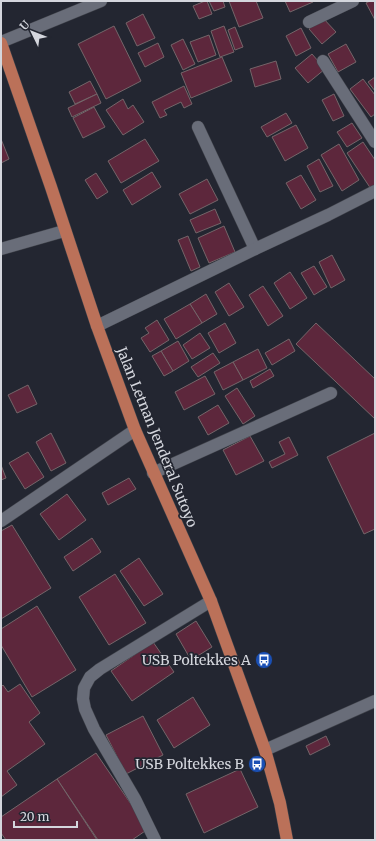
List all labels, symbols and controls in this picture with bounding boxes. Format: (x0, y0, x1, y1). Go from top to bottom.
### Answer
north arrow (12, 12, 52, 52)
text: U (17, 17, 33, 33)
street label: Jalan Letnan Jenderal Sutoyo (112, 343, 201, 530)
bus stop icon: USB Poltekkes A (254, 650, 274, 670)
place label: USB Poltekkes A (142, 651, 251, 669)
bus stop icon: USB Poltekkes B (247, 754, 267, 774)
place label: USB Poltekkes B (135, 755, 244, 773)
scale bar (14, 803, 77, 829)
text: 20 m (20, 809, 49, 824)

